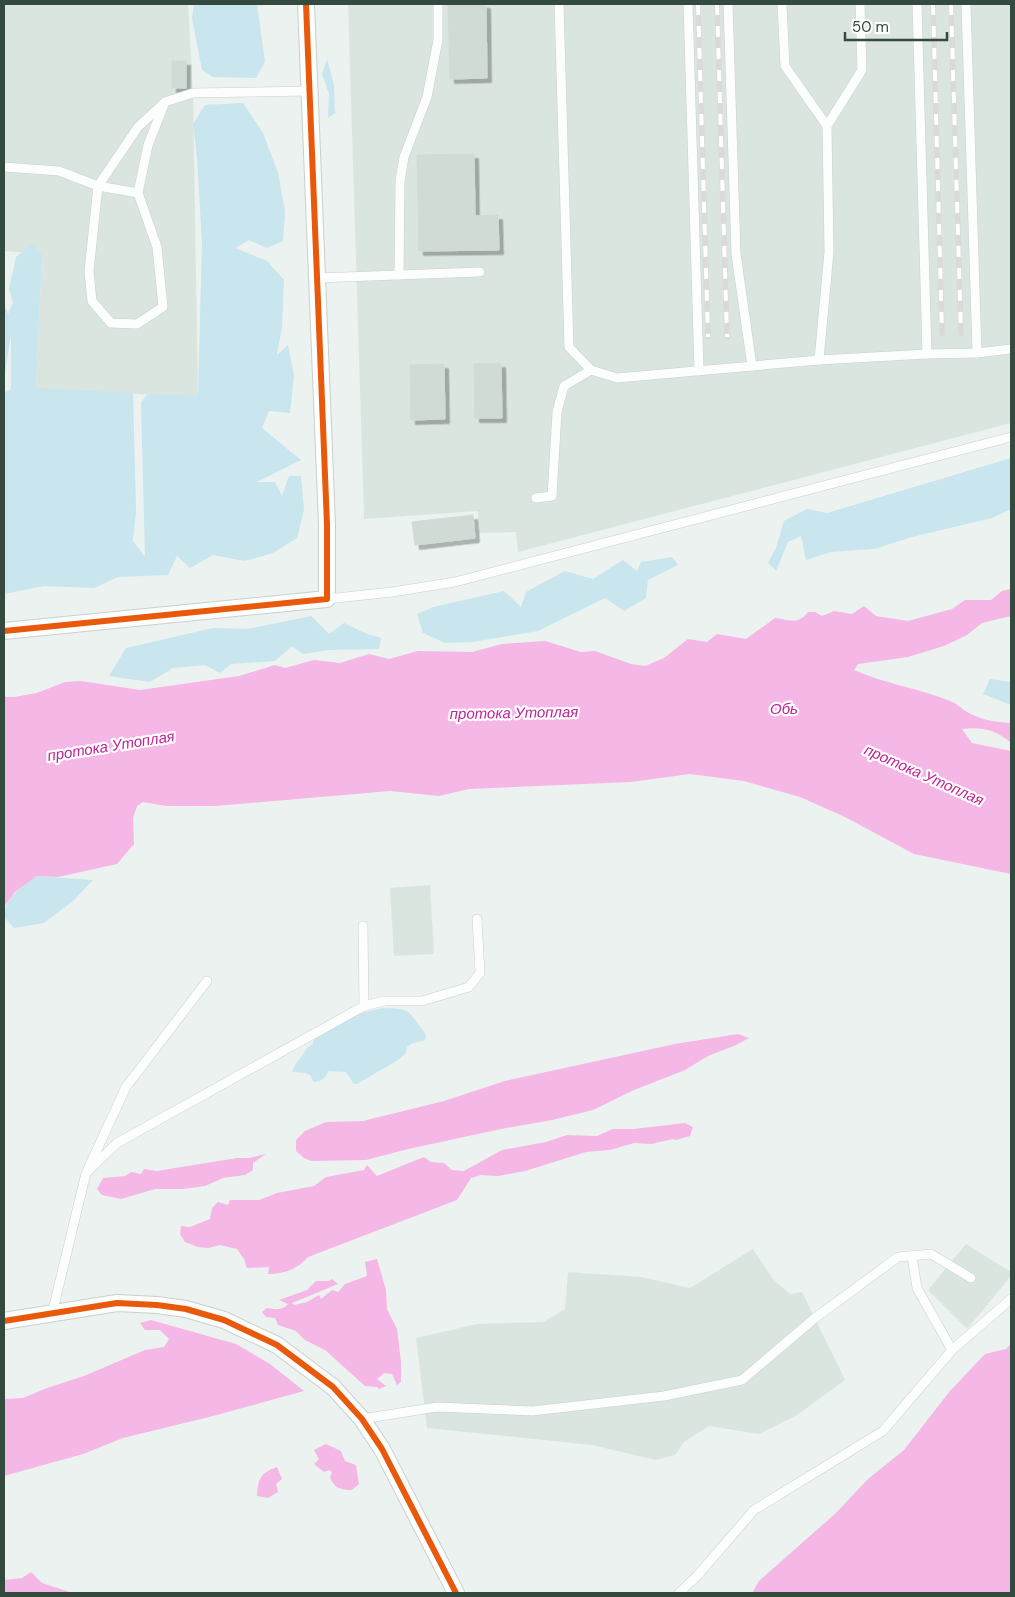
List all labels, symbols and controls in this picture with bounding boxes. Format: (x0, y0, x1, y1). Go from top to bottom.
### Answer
scale bar (845, 10, 948, 42)
text: 50 m (852, 17, 889, 37)
water label: Обь (770, 699, 798, 719)
water label: протока Утоплая (450, 702, 578, 724)
water label: протока Утоплая (46, 726, 176, 766)
water label: протока Утоплая (861, 740, 987, 810)

